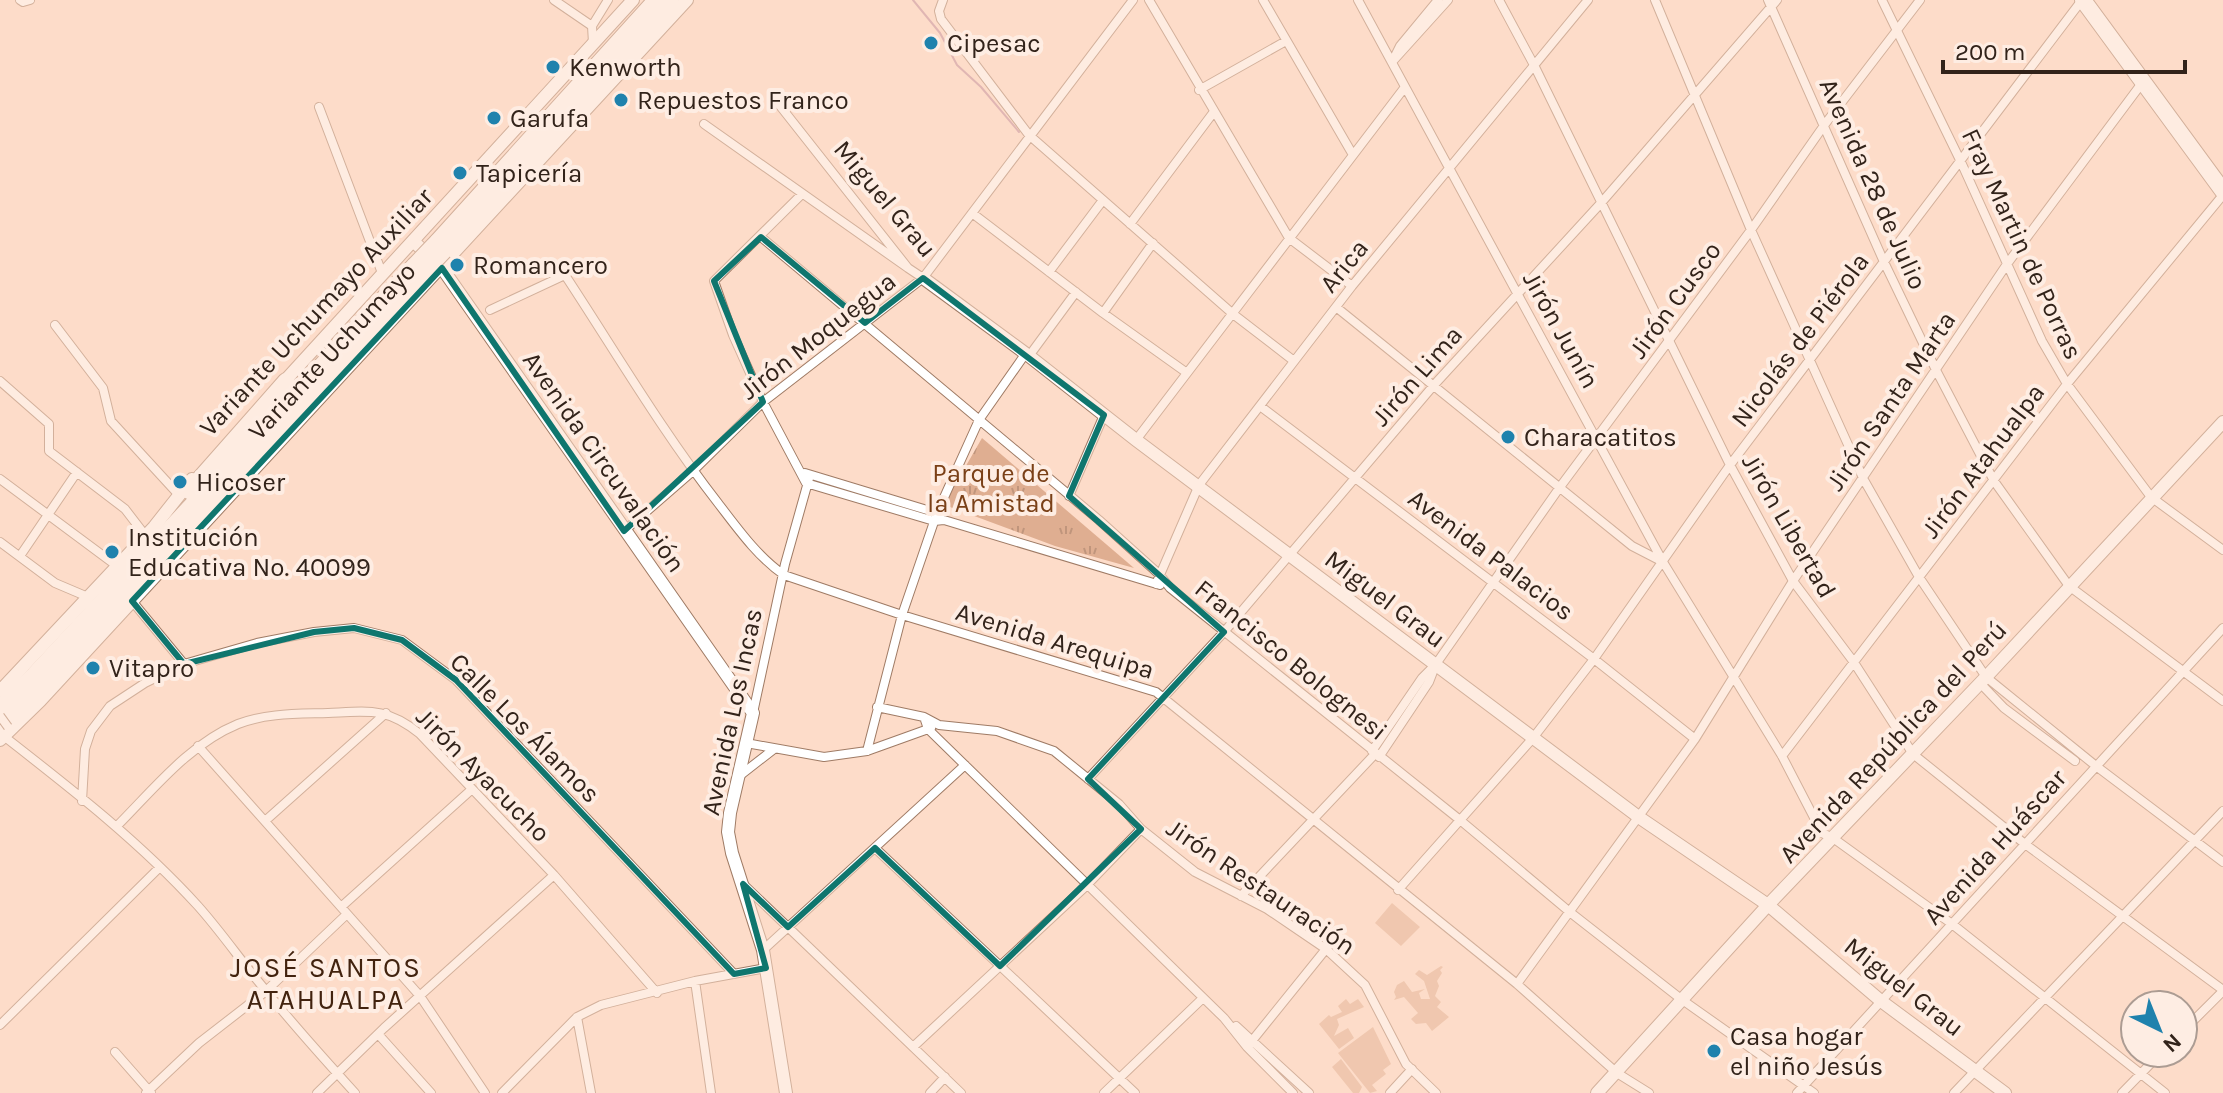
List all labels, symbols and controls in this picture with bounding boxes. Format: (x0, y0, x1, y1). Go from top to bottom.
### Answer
scale bar (1943, 24, 2185, 74)
place label: Cipesac (947, 28, 1041, 59)
marker: Cipesac (922, 34, 940, 52)
text: 200 m (1955, 38, 2026, 66)
place label: Kenworth (569, 52, 682, 83)
marker: Kenworth (544, 58, 562, 76)
street label: Avenida 28 de Julio (1813, 74, 1933, 294)
place label: Repuestos Franco (637, 85, 849, 116)
marker: Repuestos Franco (612, 91, 630, 109)
place label: Garufa (510, 103, 589, 134)
marker: Garufa (485, 109, 503, 127)
street label: Fray Martin de Porras (1955, 124, 2089, 364)
street label: Miguel Grau (827, 134, 943, 264)
place label: Tapicería (476, 158, 582, 189)
marker: Tapicería (451, 164, 469, 182)
street label: Variante Uchumayo Auxiliar (193, 181, 439, 443)
street label: Arica (1313, 233, 1375, 299)
street label: Jirón Cusco (1622, 236, 1728, 364)
street label: Nicolás de Piérola (1724, 247, 1876, 433)
place label: Romancero (473, 250, 608, 281)
street label: Variante Uchumayo (242, 256, 422, 446)
marker: Romancero (448, 256, 466, 274)
street label: Jirón Moquegua (734, 266, 902, 406)
street label: Jirón Junín (1516, 266, 1606, 394)
street label: Jirón Santa Marta (1820, 305, 1962, 497)
street label: Jirón Lima (1365, 320, 1469, 432)
street label: Avenida Circuvalación (516, 346, 692, 578)
street label: Jirón Atahualpa (1915, 378, 2051, 544)
place label: Characatitos (1524, 422, 1677, 453)
marker: Characatitos (1499, 428, 1517, 446)
street label: Jirón Libertad (1735, 448, 1843, 604)
park label: Parque de la Amistad (927, 458, 1055, 519)
place label: Hicoser (196, 467, 286, 498)
marker: Hicoser (171, 473, 189, 491)
street label: Avenida Palacios (1402, 483, 1580, 627)
place label: Institución Educativa No. 40099 (128, 522, 371, 583)
marker: Institución Educativa No. 40099 (103, 543, 121, 561)
street label: Miguel Grau (1318, 544, 1452, 654)
street label: Francisco Bolognesi (1189, 573, 1393, 747)
street label: Avenida Arequipa (952, 596, 1158, 686)
street label: Avenida Los Incas (695, 606, 769, 818)
street label: Avenida República del Perú (1773, 614, 2013, 870)
street label: Calle Los Álamos (444, 646, 607, 809)
place label: Vitapro (109, 653, 194, 684)
marker: Vitapro (84, 659, 102, 677)
street label: Jirón Ayacucho (410, 702, 556, 848)
street label: Avenida Huáscar (1917, 762, 2073, 931)
street label: Jirón Restauración (1161, 812, 1361, 962)
street label: Miguel Grau (1838, 931, 1970, 1043)
district label: JOSÉ SANTOS ATAHUALPA (230, 950, 422, 1016)
north arrow (2119, 989, 2199, 1069)
place label: Casa hogar el niño Jesús (1730, 1021, 1883, 1082)
text: N (2157, 1028, 2187, 1058)
marker: Casa hogar el niño Jesús (1705, 1042, 1723, 1060)

